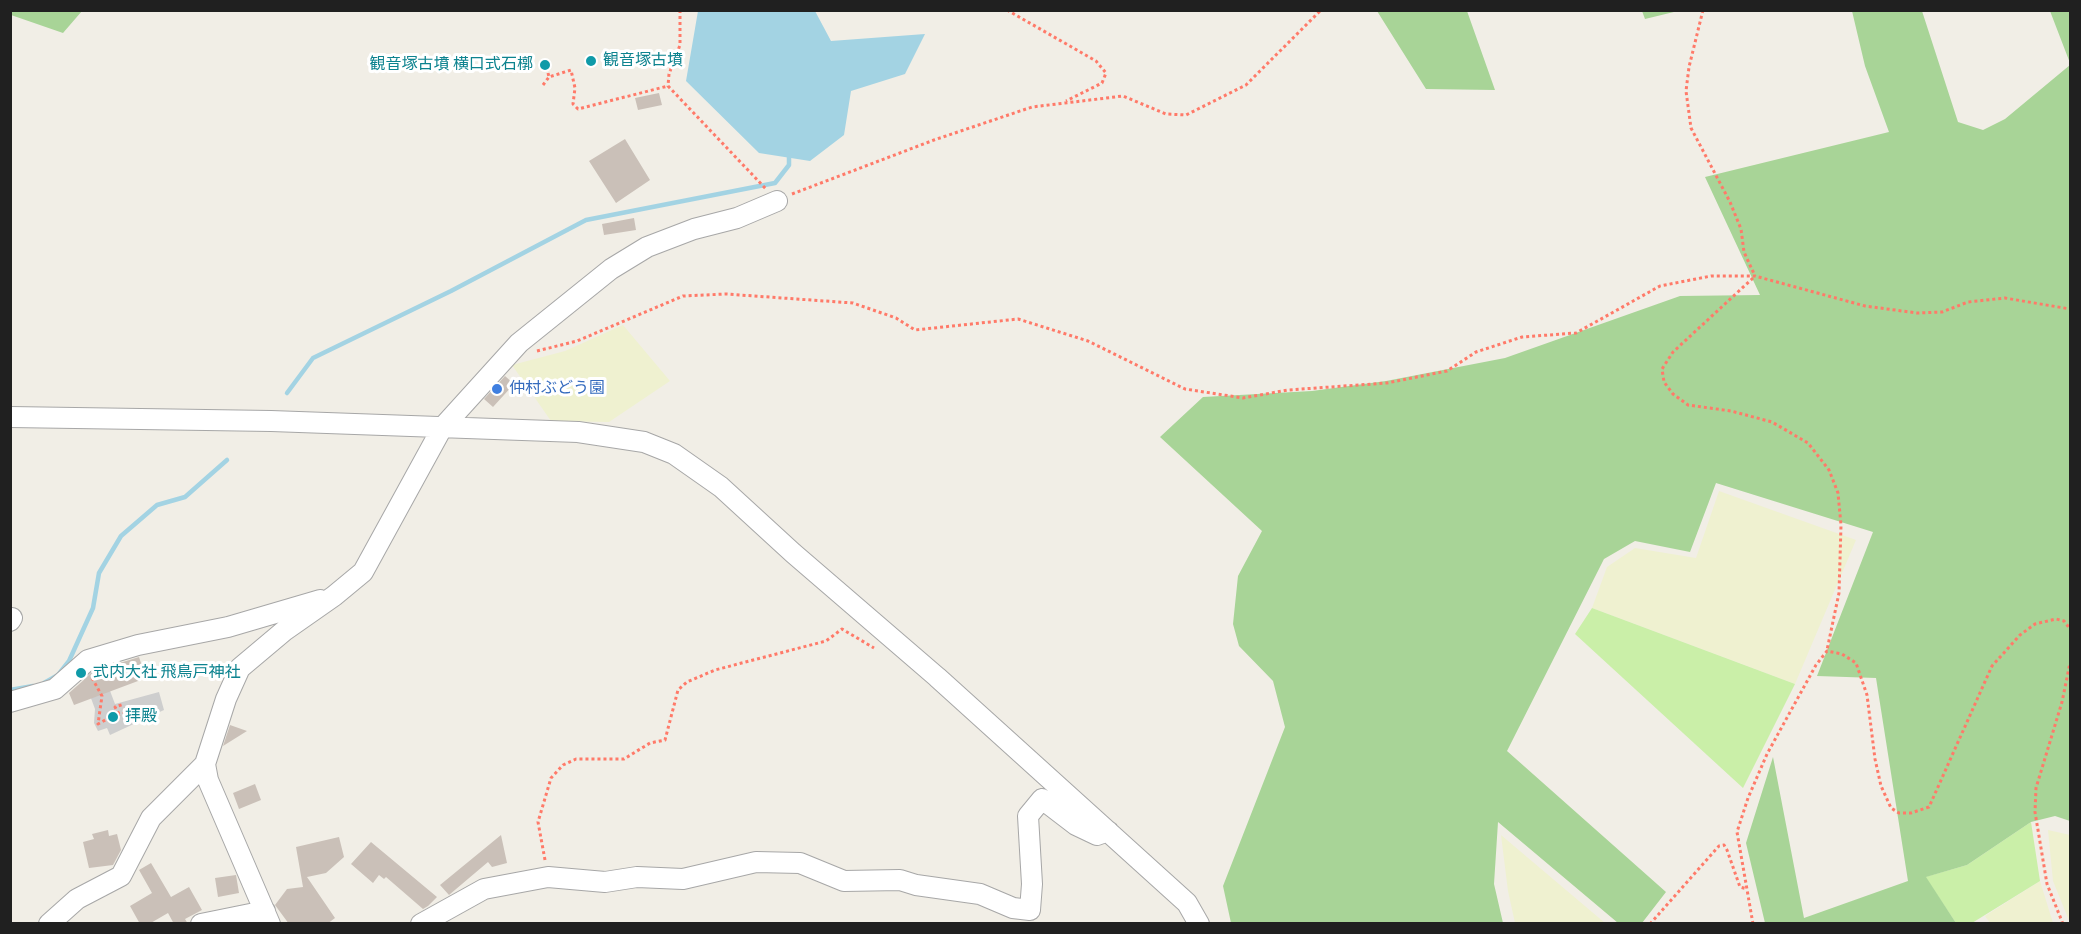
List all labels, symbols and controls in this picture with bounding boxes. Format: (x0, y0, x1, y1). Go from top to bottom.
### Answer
place label: 観音塚古墳 (603, 51, 683, 71)
marker: 観音塚古墳 (584, 54, 598, 68)
place label: 観音塚古墳 横口式石槨 (369, 55, 533, 75)
marker: 観音塚古墳 横口式石槨 (538, 58, 552, 72)
place label: 仲村ぶどう園 (509, 379, 605, 399)
marker: 仲村ぶどう園 (490, 382, 504, 396)
place label: 式内大社 飛鳥戸神社 (93, 663, 241, 683)
marker: 式内大社 飛鳥戸神社 (74, 666, 88, 680)
place label: 拝殿 (125, 707, 157, 727)
marker: 拝殿 (106, 710, 120, 724)

